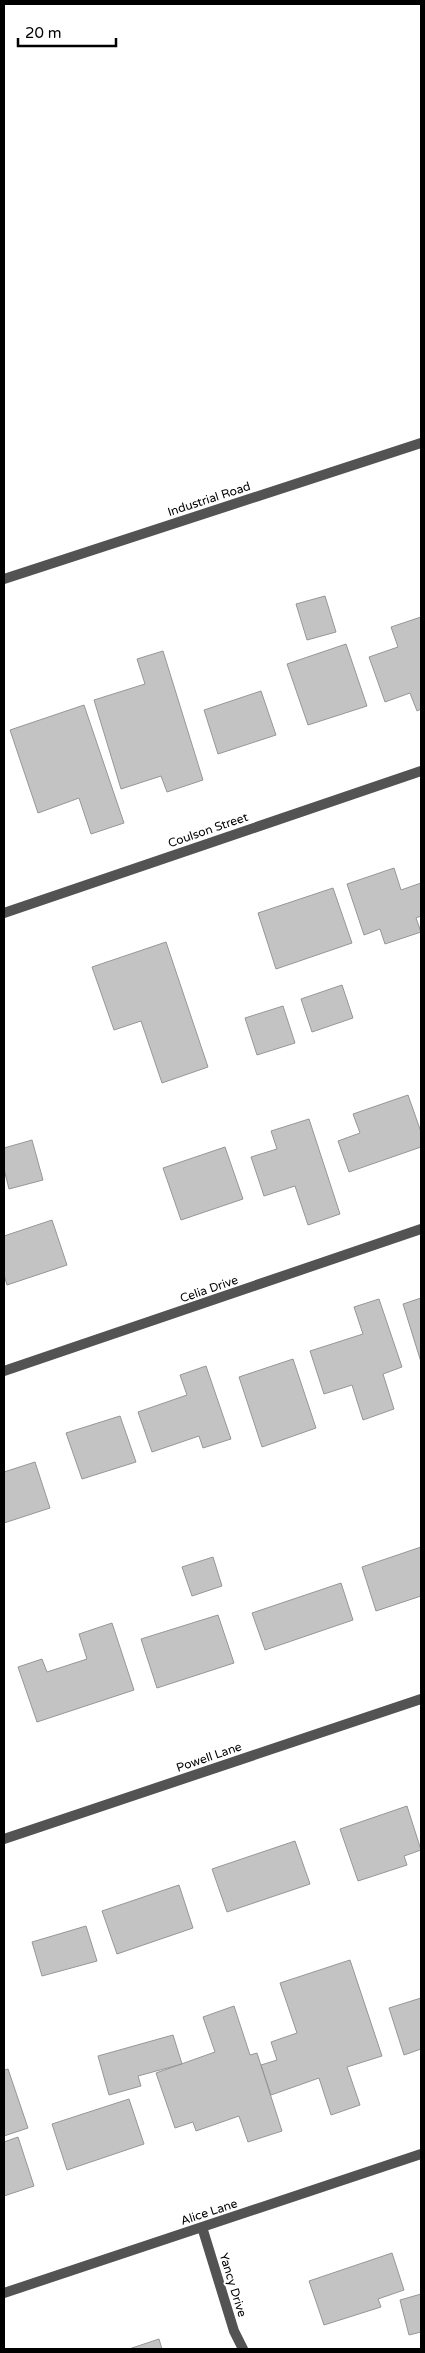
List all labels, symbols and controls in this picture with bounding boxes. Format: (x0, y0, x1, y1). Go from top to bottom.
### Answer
scale bar (18, 15, 115, 47)
text: 20 m (25, 24, 62, 42)
street label: Industrial Road (166, 479, 252, 519)
street label: Coulson Street (166, 810, 250, 850)
street label: Celia Drive (178, 1272, 240, 1305)
street label: Powell Lane (174, 1739, 244, 1775)
street label: Alice Lane (179, 2196, 239, 2228)
street label: Yancy Drive (217, 2251, 249, 2319)

